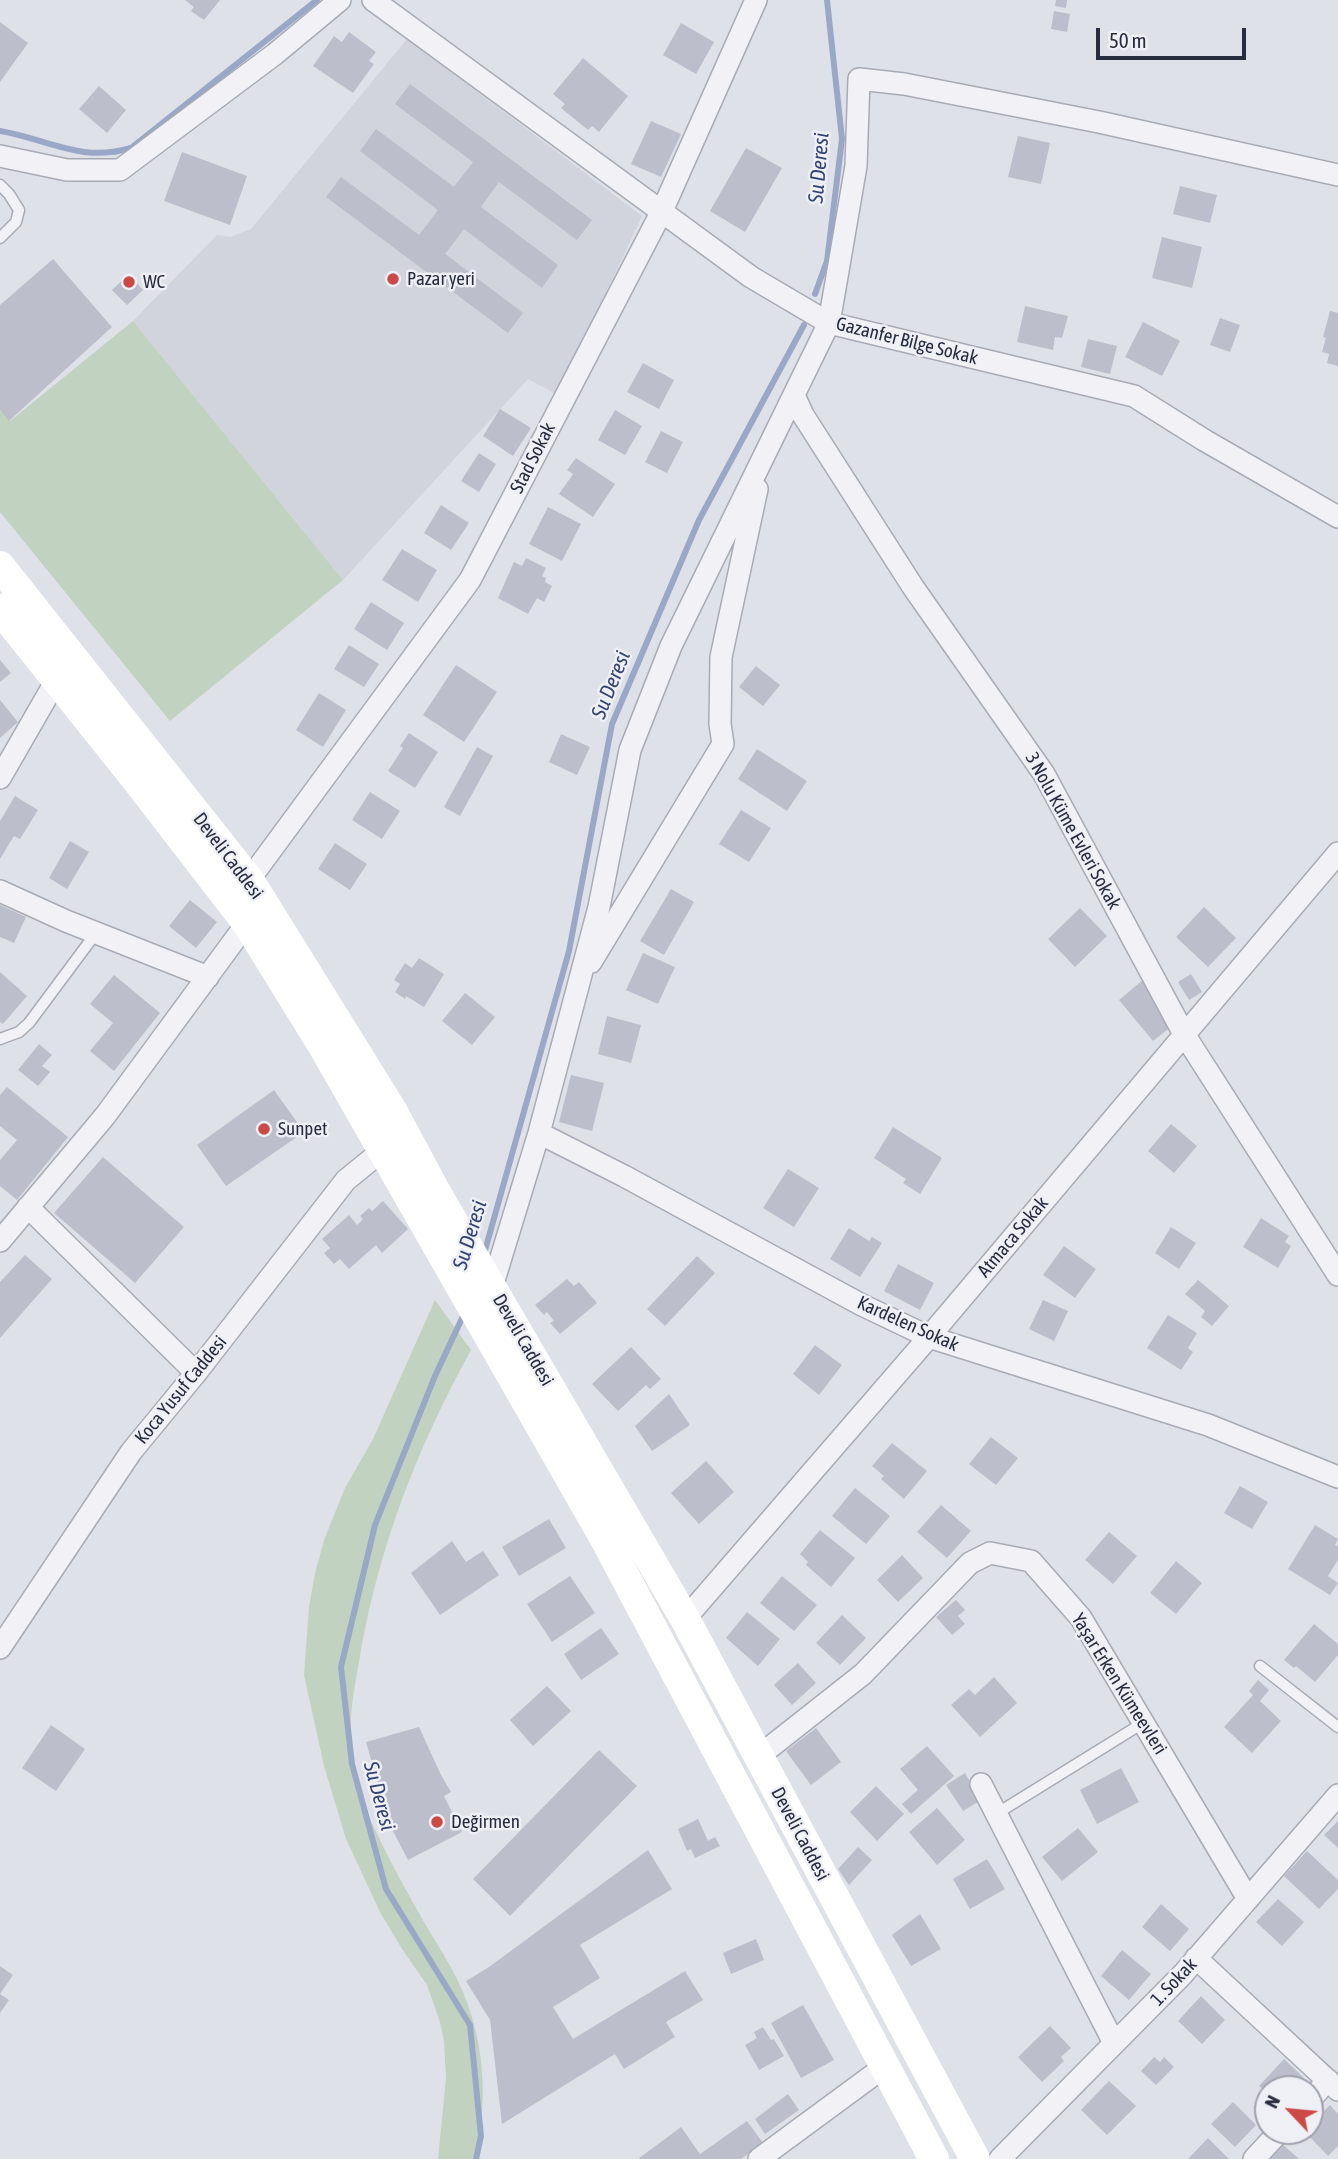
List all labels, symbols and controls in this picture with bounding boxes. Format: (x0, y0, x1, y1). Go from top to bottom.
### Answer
scale bar (1100, 14, 1250, 58)
text: 50 m (1109, 28, 1147, 52)
water label: Su Deresi (803, 132, 835, 204)
place label: Pazar yeri (407, 268, 475, 290)
place label: WC (143, 271, 165, 293)
marker: Pazar yeri (385, 271, 401, 287)
marker: WC (121, 274, 137, 290)
street label: Gazanfer Bilge Sokak (834, 312, 980, 370)
street label: Stad Sokak (506, 419, 560, 497)
water label: Su Deresi (586, 648, 636, 722)
street label: 3 Nolu Küme Evleri Sokak (1020, 748, 1126, 914)
street label: Develi Caddesi (188, 808, 268, 904)
place label: Sunpet (278, 1118, 327, 1140)
marker: Sunpet (256, 1121, 272, 1137)
street label: Atmaca Sokak (973, 1192, 1053, 1282)
water label: Su Deresi (448, 1198, 492, 1272)
street label: Develi Caddesi (488, 1290, 558, 1390)
street label: Kardelen Sokak (854, 1291, 962, 1357)
street label: Koca Yusuf Caddesi (130, 1331, 232, 1449)
street label: Yaşar Erken Kümeevleri (1066, 1609, 1172, 1759)
water label: Su Deresi (358, 1759, 400, 1833)
street label: Develi Caddesi (766, 1783, 834, 1885)
place label: Değirmen (451, 1811, 520, 1833)
marker: Değirmen (429, 1814, 445, 1830)
street label: 1. Sokak (1146, 1953, 1202, 2011)
north arrow (1254, 2075, 1324, 2145)
text: N (1260, 2092, 1284, 2112)

